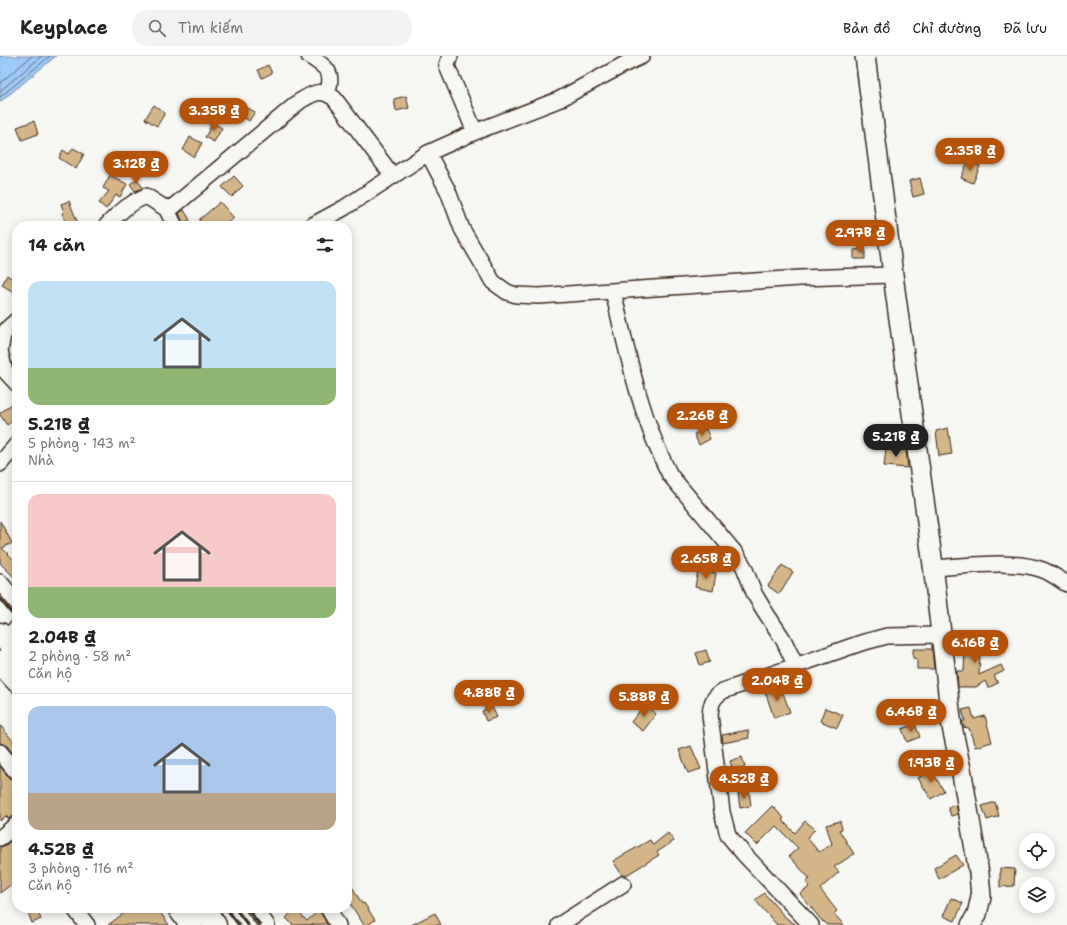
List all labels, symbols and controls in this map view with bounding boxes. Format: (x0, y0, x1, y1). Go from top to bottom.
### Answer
search box (132, 10, 412, 46)
text: Keyplace (20, 15, 108, 40)
icon: search (146, 17, 168, 39)
text: Tìm kiếm (178, 18, 243, 38)
text: Bản đồ (843, 19, 890, 37)
text: Chỉ đường (912, 19, 981, 37)
text: Đã lưu (1003, 19, 1047, 37)
pin: 3.35B ₫ (177, 98, 251, 132)
text: 3.35B ₫ (188, 102, 240, 119)
pin: 2.35B ₫ (933, 138, 1007, 172)
text: 2.35B ₫ (944, 142, 996, 159)
pin: 3.12B ₫ (99, 151, 173, 185)
text: 3.12B ₫ (112, 155, 160, 172)
pin: 2.97B ₫ (823, 220, 897, 254)
text: 2.97B ₫ (835, 224, 885, 241)
text: 14 căn (28, 234, 85, 256)
icon: filters (314, 234, 336, 256)
icon: home (146, 307, 218, 379)
pin: 2.26B ₫ (665, 403, 739, 437)
text: 2.26B ₫ (676, 407, 728, 424)
text: 5.21B ₫ (28, 413, 90, 435)
pin: 5.21B ₫ (859, 424, 933, 458)
text: 5.21B ₫ (872, 428, 920, 445)
text: 5 phòng · 143 m² (28, 435, 135, 452)
text: Nhà (28, 452, 54, 469)
icon: home (146, 520, 218, 592)
pin: 2.65B ₫ (669, 546, 743, 580)
text: 2.65B ₫ (680, 550, 732, 567)
text: 2.04B ₫ (28, 626, 96, 648)
pin: 6.16B ₫ (938, 630, 1012, 664)
text: 6.16B ₫ (951, 634, 999, 651)
text: 2 phòng · 58 m² (28, 648, 131, 665)
text: Căn hộ (28, 665, 72, 682)
pin: 2.04B ₫ (740, 668, 814, 702)
text: 2.04B ₫ (751, 672, 803, 689)
pin: 4.88B ₫ (452, 680, 526, 714)
text: 4.88B ₫ (463, 684, 515, 701)
pin: 5.88B ₫ (607, 684, 681, 718)
text: 5.88B ₫ (618, 688, 670, 705)
pin: 6.46B ₫ (874, 699, 948, 733)
text: 6.46B ₫ (885, 703, 937, 720)
icon: home (146, 732, 218, 804)
pin: 1.93B ₫ (894, 750, 968, 784)
text: 1.93B ₫ (907, 754, 955, 771)
pin: 4.52B ₫ (707, 766, 781, 800)
text: 4.52B ₫ (719, 770, 769, 787)
map controls (1019, 833, 1055, 913)
button: locate (1019, 833, 1055, 869)
text: 4.52B ₫ (28, 838, 94, 860)
text: 3 phòng · 116 m² (28, 860, 134, 877)
text: Căn hộ (28, 877, 72, 894)
button: layers (1019, 877, 1055, 913)

